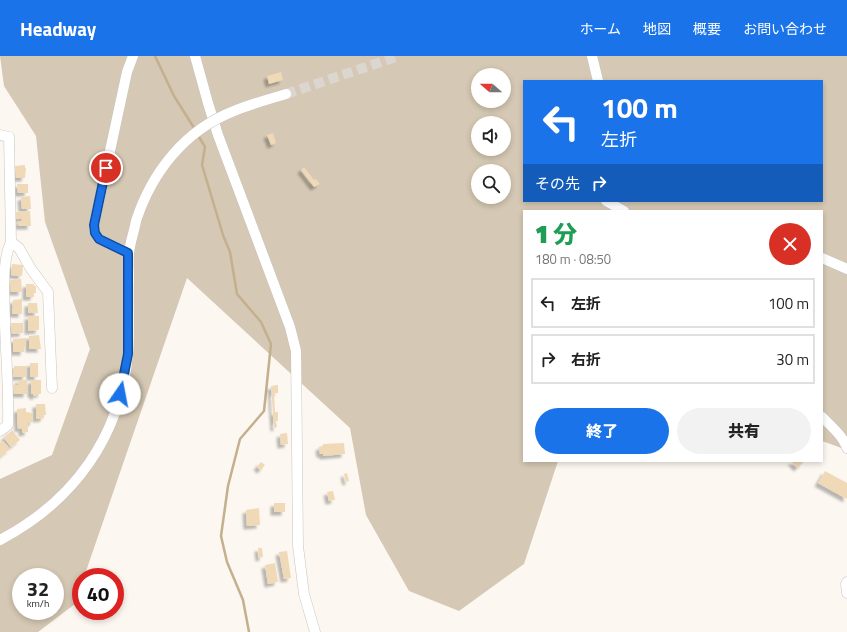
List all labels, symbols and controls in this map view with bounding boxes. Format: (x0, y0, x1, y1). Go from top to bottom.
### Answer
text: Headway (20, 14, 96, 43)
text: ホーム (579, 18, 621, 39)
text: 地図 (643, 18, 671, 39)
text: 概要 (693, 18, 721, 39)
text: お問い合わせ (743, 18, 827, 39)
north arrow (471, 68, 511, 108)
map controls (471, 68, 511, 204)
text: 100 m (601, 86, 678, 129)
icon: left (535, 96, 587, 148)
button: sound (471, 116, 511, 156)
text: 左折 (601, 126, 637, 153)
pin (89, 151, 123, 185)
icon: arrive (95, 157, 117, 179)
button: search (471, 164, 511, 204)
text: その先 (535, 172, 580, 195)
icon: right (588, 172, 610, 194)
text: 1 分 (535, 216, 577, 252)
button: close (769, 223, 811, 265)
text: 180 m · 08:50 (535, 249, 611, 269)
icon: left (537, 292, 559, 314)
text: 左折 (571, 292, 601, 315)
text: 100 m (768, 292, 809, 315)
icon: right (537, 348, 559, 370)
text: 右折 (571, 348, 601, 371)
text: 30 m (776, 348, 809, 371)
position arrow (99, 373, 141, 415)
button: 終了 (535, 408, 669, 454)
button: 共有 (677, 408, 811, 454)
speed limit sign: 40 (72, 568, 124, 620)
text: 32 (27, 573, 49, 604)
text: km/h (27, 596, 49, 611)

